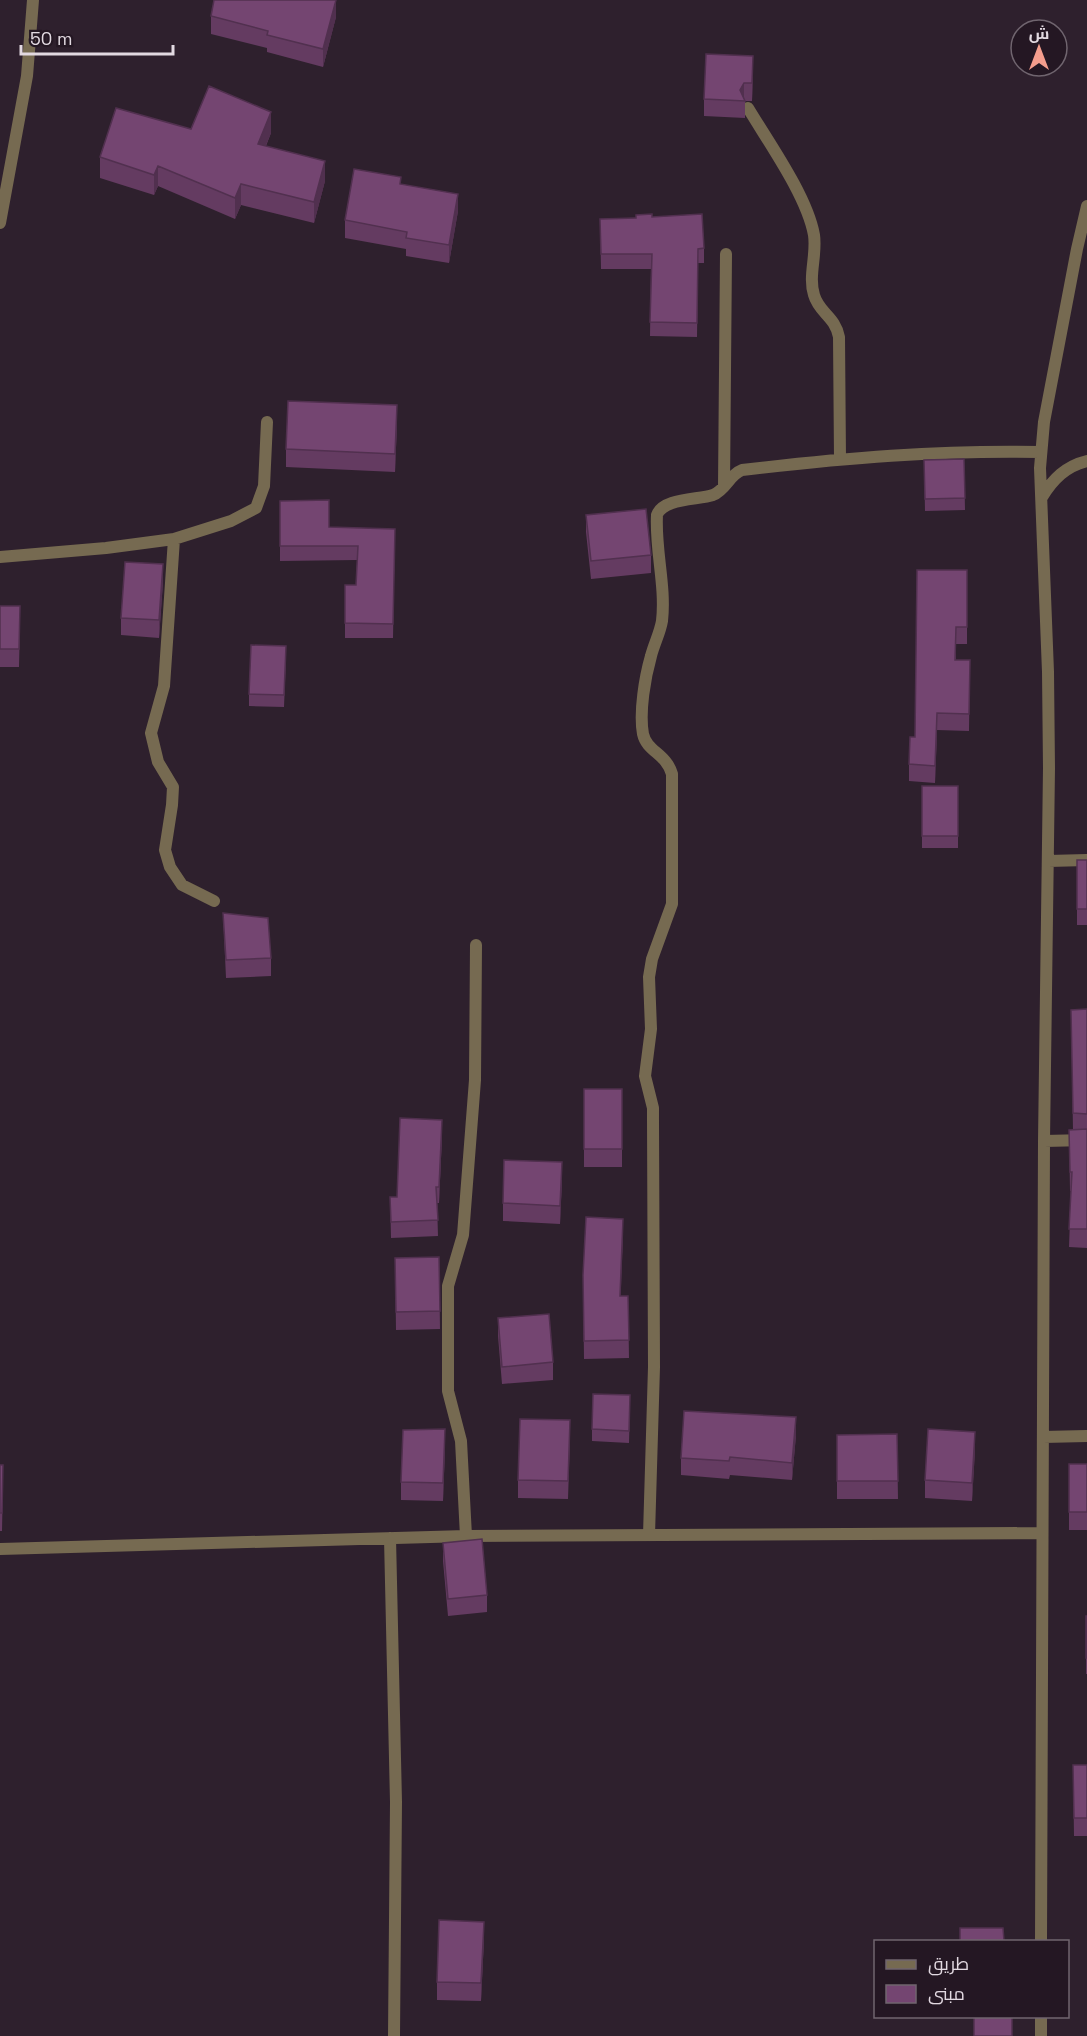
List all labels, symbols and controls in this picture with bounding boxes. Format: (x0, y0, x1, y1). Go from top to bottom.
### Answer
scale bar (21, 18, 172, 56)
north arrow (1009, 18, 1069, 78)
text: ش (1029, 23, 1049, 44)
text: 50 m (30, 27, 72, 50)
legend (874, 1940, 1069, 2018)
text: طريق (928, 1952, 969, 1976)
text: مبنى (928, 1982, 965, 2005)

